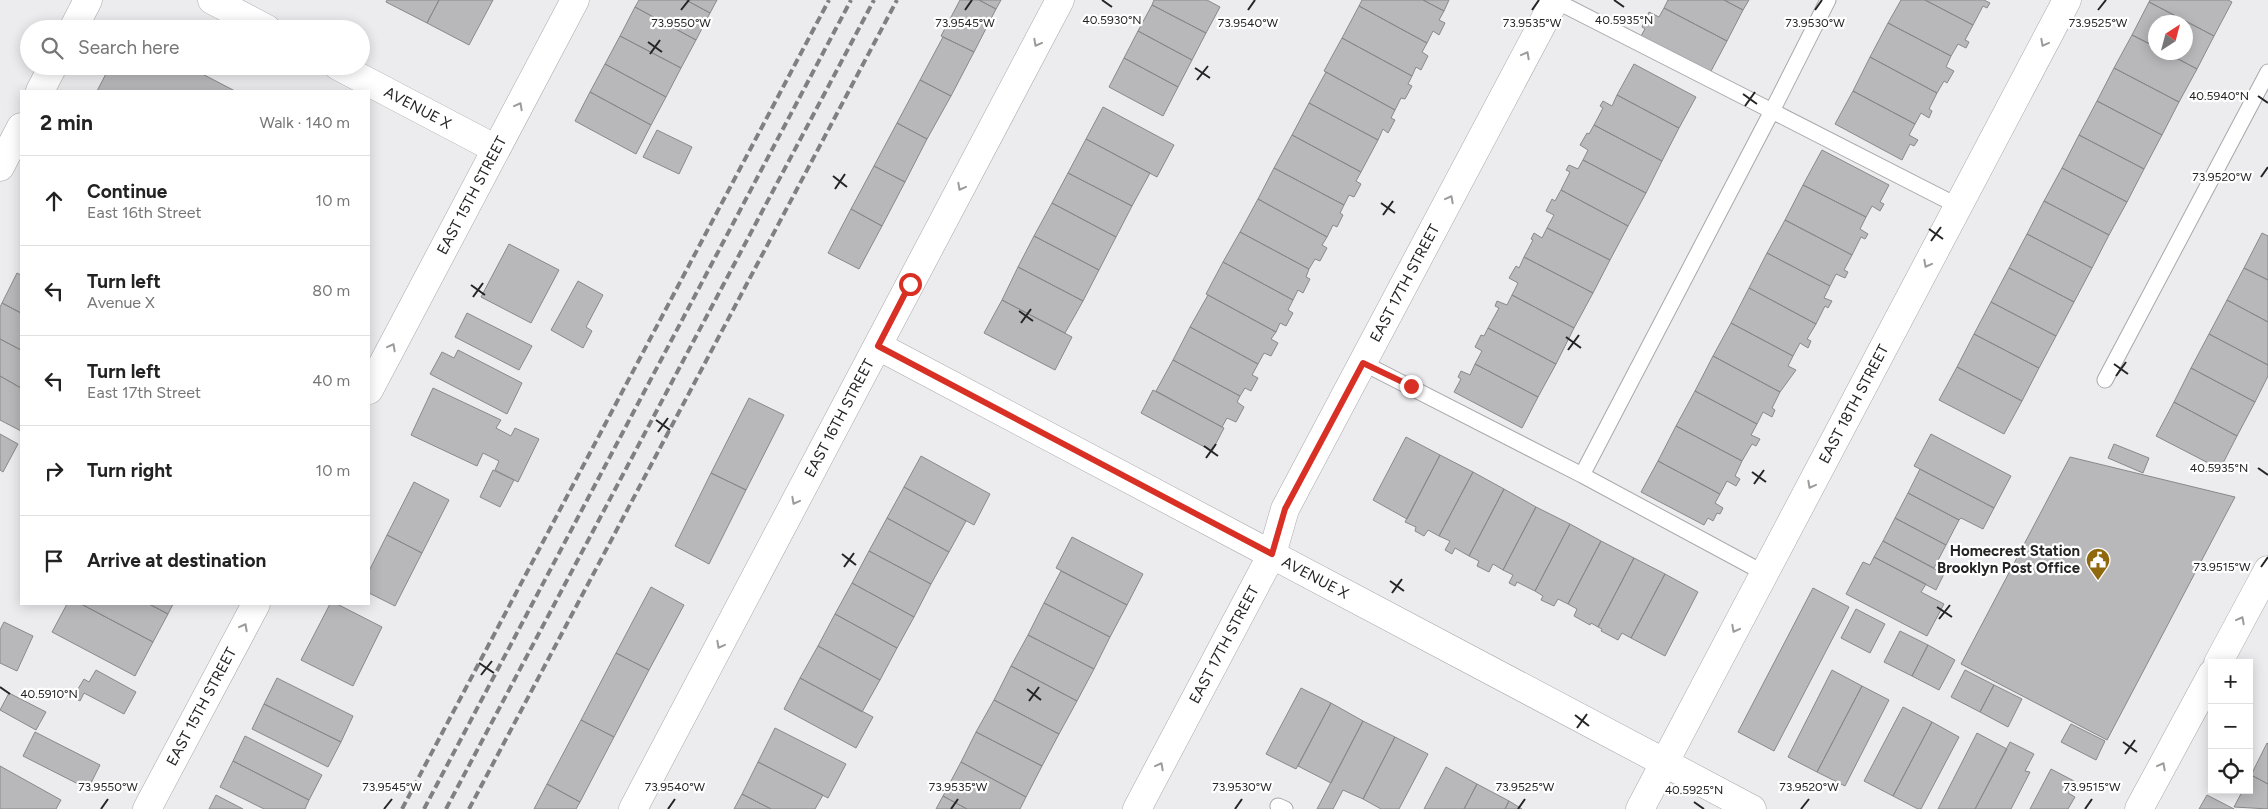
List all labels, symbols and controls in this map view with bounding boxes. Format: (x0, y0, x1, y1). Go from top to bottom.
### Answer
text: 40.5930°N (1082, 13, 1142, 27)
text: 40.5935°N (1595, 13, 1653, 27)
north arrow (2148, 15, 2193, 60)
text: 73.9550°W (651, 16, 711, 30)
text: 73.9545°W (935, 16, 995, 30)
text: 73.9540°W (1218, 16, 1279, 30)
text: 73.9535°W (1503, 16, 1562, 30)
text: 73.9530°W (1785, 16, 1845, 30)
text: 73.9525°W (2069, 16, 2128, 30)
search box (20, 20, 370, 75)
icon: search (38, 34, 66, 62)
text: Search here (78, 36, 180, 59)
one-way arrow (1033, 38, 1043, 47)
one-way arrow (2040, 38, 2050, 47)
one-way arrow (1520, 51, 1530, 60)
street label: AVENUE X (381, 83, 455, 133)
text: 40.5940°N (2189, 89, 2249, 103)
one-way arrow (513, 103, 523, 112)
text: 2 min (40, 110, 93, 135)
text: Walk · 140 m (260, 113, 350, 132)
street label: EAST 15TH STREET (433, 133, 511, 258)
text: 73.9520°W (2192, 170, 2252, 184)
text: Continue (87, 180, 167, 203)
one-way arrow (957, 182, 967, 191)
icon: ahead (40, 187, 68, 215)
text: 10 m (316, 191, 350, 210)
one-way arrow (1443, 195, 1453, 204)
text: East 16th Street (87, 203, 201, 222)
street label: EAST 17TH STREET (1366, 221, 1444, 345)
one-way arrow (1923, 259, 1933, 268)
text: Turn left (87, 270, 161, 293)
route start (899, 273, 922, 296)
icon: left (40, 277, 68, 305)
text: 80 m (312, 281, 350, 300)
text: Avenue X (87, 293, 155, 312)
street label: EAST 18TH STREET (1815, 341, 1893, 466)
one-way arrow (385, 344, 395, 353)
street label: EAST 16TH STREET (801, 355, 878, 480)
text: Turn left (87, 360, 161, 383)
icon: left (40, 367, 68, 395)
text: 40 m (312, 371, 350, 390)
route end (1400, 375, 1423, 398)
text: East 17th Street (87, 383, 201, 402)
icon: right (40, 457, 68, 485)
text: Turn right (87, 459, 173, 482)
text: 10 m (316, 461, 350, 480)
text: 40.5935°N (2190, 461, 2248, 475)
one-way arrow (1807, 480, 1817, 489)
one-way arrow (791, 495, 801, 504)
place label: Homecrest Station Brooklyn Post Office (1937, 542, 2081, 577)
icon: arrive (40, 547, 68, 575)
public building icon: Homecrest Station Brooklyn Post Office (2085, 547, 2111, 581)
text: Arrive at destination (87, 549, 266, 572)
street label: AVENUE X (1279, 553, 1353, 603)
text: 73.9515°W (2194, 560, 2251, 574)
street label: EAST 17TH STREET (1185, 582, 1263, 707)
one-way arrow (2235, 616, 2245, 625)
one-way arrow (238, 623, 248, 632)
one-way arrow (1731, 624, 1741, 633)
one-way arrow (716, 639, 726, 648)
street label: EAST 15TH STREET (163, 644, 241, 769)
map controls (2208, 659, 2253, 794)
button: + (2208, 659, 2253, 704)
text: 40.5910°N (20, 687, 78, 701)
button: − (2208, 704, 2253, 749)
button: locate (2208, 749, 2253, 794)
one-way arrow (1154, 762, 1164, 771)
one-way arrow (2156, 762, 2166, 771)
text: 73.9550°W (78, 780, 138, 794)
text: 73.9545°W (362, 780, 422, 794)
text: 73.9540°W (645, 780, 706, 794)
text: 73.9535°W (929, 780, 988, 794)
text: 73.9530°W (1212, 780, 1272, 794)
text: 73.9525°W (1496, 780, 1555, 794)
text: 73.9520°W (1779, 780, 1839, 794)
text: 73.9515°W (2064, 780, 2121, 794)
text: 40.5925°N (1665, 783, 1723, 797)

